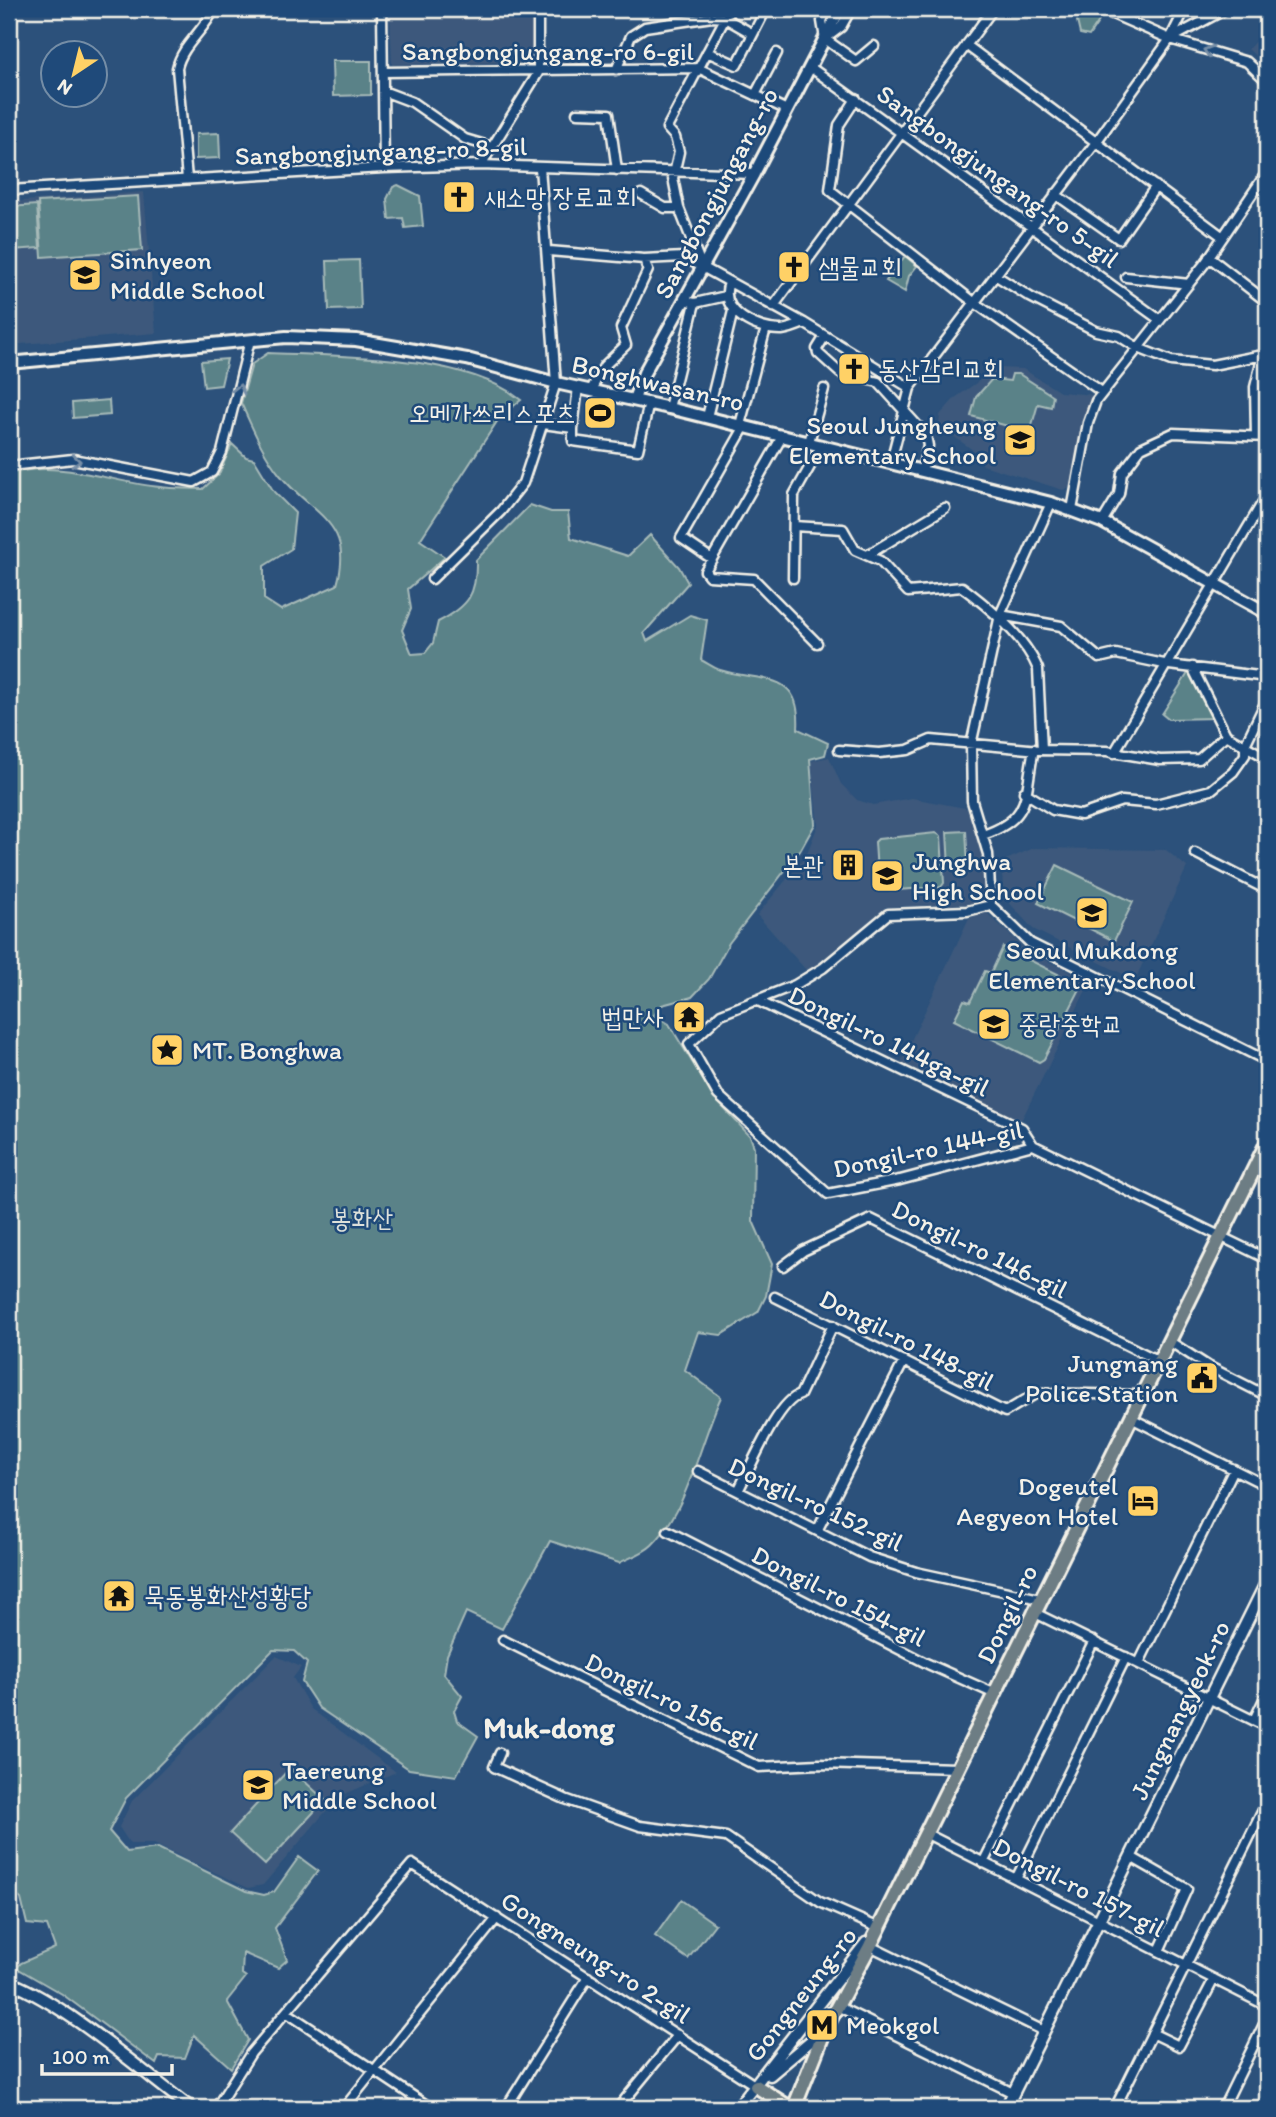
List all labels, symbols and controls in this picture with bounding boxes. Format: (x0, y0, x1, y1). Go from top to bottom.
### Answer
street label: Sangbongjungang-ro 6-gil (402, 35, 694, 67)
north arrow (38, 38, 108, 108)
one-way arrow (1202, 44, 1214, 59)
text: N (53, 74, 76, 101)
street label: Sangbongjungang-ro 5-gil (871, 77, 1125, 275)
street label: Sangbongjungang-ro (647, 82, 785, 304)
street label: Sangbongjungang-ro 8-gil (234, 130, 528, 172)
church icon: 새소망 장로교회 (440, 178, 478, 216)
place label: 새소망 장로교회 (484, 181, 636, 213)
place label: Sinhyeon Middle School (110, 244, 265, 306)
church icon: 샘물교회 (775, 248, 813, 286)
place label: 샘물교회 (818, 251, 902, 283)
school or university icon: Sinhyeon Middle School (66, 256, 104, 294)
street label: Bonghwasan-ro (569, 348, 747, 418)
church icon: 동산감리교회 (835, 350, 873, 388)
place label: 동산감리교회 (878, 353, 1004, 385)
one-way arrow (230, 383, 245, 395)
sports icon: 오메가쓰리스포츠 (581, 394, 619, 432)
place label: 오메가쓰리스포츠 (409, 397, 576, 429)
place label: Seoul Jungheung Elementary School (789, 409, 997, 471)
school or university icon: Seoul Jungheung Elementary School (1001, 421, 1039, 459)
one-way arrow (71, 453, 82, 468)
place label: Junghwa High School (912, 845, 1044, 907)
building icon: 본관 (829, 846, 867, 884)
place label: 본관 (782, 849, 824, 881)
school or university icon: Junghwa High School (868, 857, 906, 895)
school or university icon: Seoul Mukdong Elementary School (1073, 894, 1111, 932)
place label: Seoul Mukdong Elementary School (988, 934, 1196, 996)
street label: Dongil-ro 144ga-gil (783, 978, 995, 1104)
temple icon: 법만사 (670, 998, 708, 1036)
place label: 법만사 (601, 1001, 664, 1033)
school or university icon: 중랑중학교 (975, 1005, 1013, 1043)
place label: 중랑중학교 (1018, 1008, 1123, 1040)
place icon: MT. Bonghwa (148, 1031, 186, 1069)
place label: MT. Bonghwa (192, 1034, 342, 1066)
street label: Dongil-ro 144-gil (830, 1113, 1026, 1185)
street label: Dongil-ro 146-gil (887, 1193, 1073, 1305)
park label: 봉화산 (331, 1202, 393, 1234)
street label: Dongil-ro 148-gil (814, 1282, 1000, 1398)
place label: Jungnang Police Station (1025, 1347, 1179, 1409)
public building icon: Jungnang Police Station (1183, 1359, 1221, 1397)
street label: Dongil-ro 152-gil (723, 1449, 909, 1559)
place label: Dogeutel Aegyeon Hotel (957, 1470, 1118, 1532)
hotel icon: Dogeutel Aegyeon Hotel (1124, 1482, 1162, 1520)
street label: Dongil-ro 154-gil (746, 1538, 932, 1654)
street label: Dongil-ro (969, 1559, 1045, 1669)
temple icon: 묵동봉화산성황당 (100, 1577, 138, 1615)
place label: 묵동봉화산성황당 (144, 1580, 311, 1612)
street label: Jungnangyeok-ro (1123, 1615, 1237, 1805)
street label: Dongil-ro 156-gil (580, 1645, 764, 1757)
district label: Muk-dong (483, 1709, 615, 1746)
place label: Taereung Middle School (282, 1754, 437, 1816)
school or university icon: Taereung Middle School (239, 1766, 277, 1804)
street label: Dongil-ro 157-gil (988, 1830, 1170, 1944)
street label: Gongneung-ro 2-gil (495, 1884, 697, 2030)
street label: Gongneung-ro (738, 1920, 864, 2068)
metro station icon: Meokgol (803, 2006, 841, 2044)
place label: Meokgol (846, 2009, 939, 2041)
scale bar (42, 2033, 172, 2077)
text: 100 m (52, 2044, 110, 2069)

